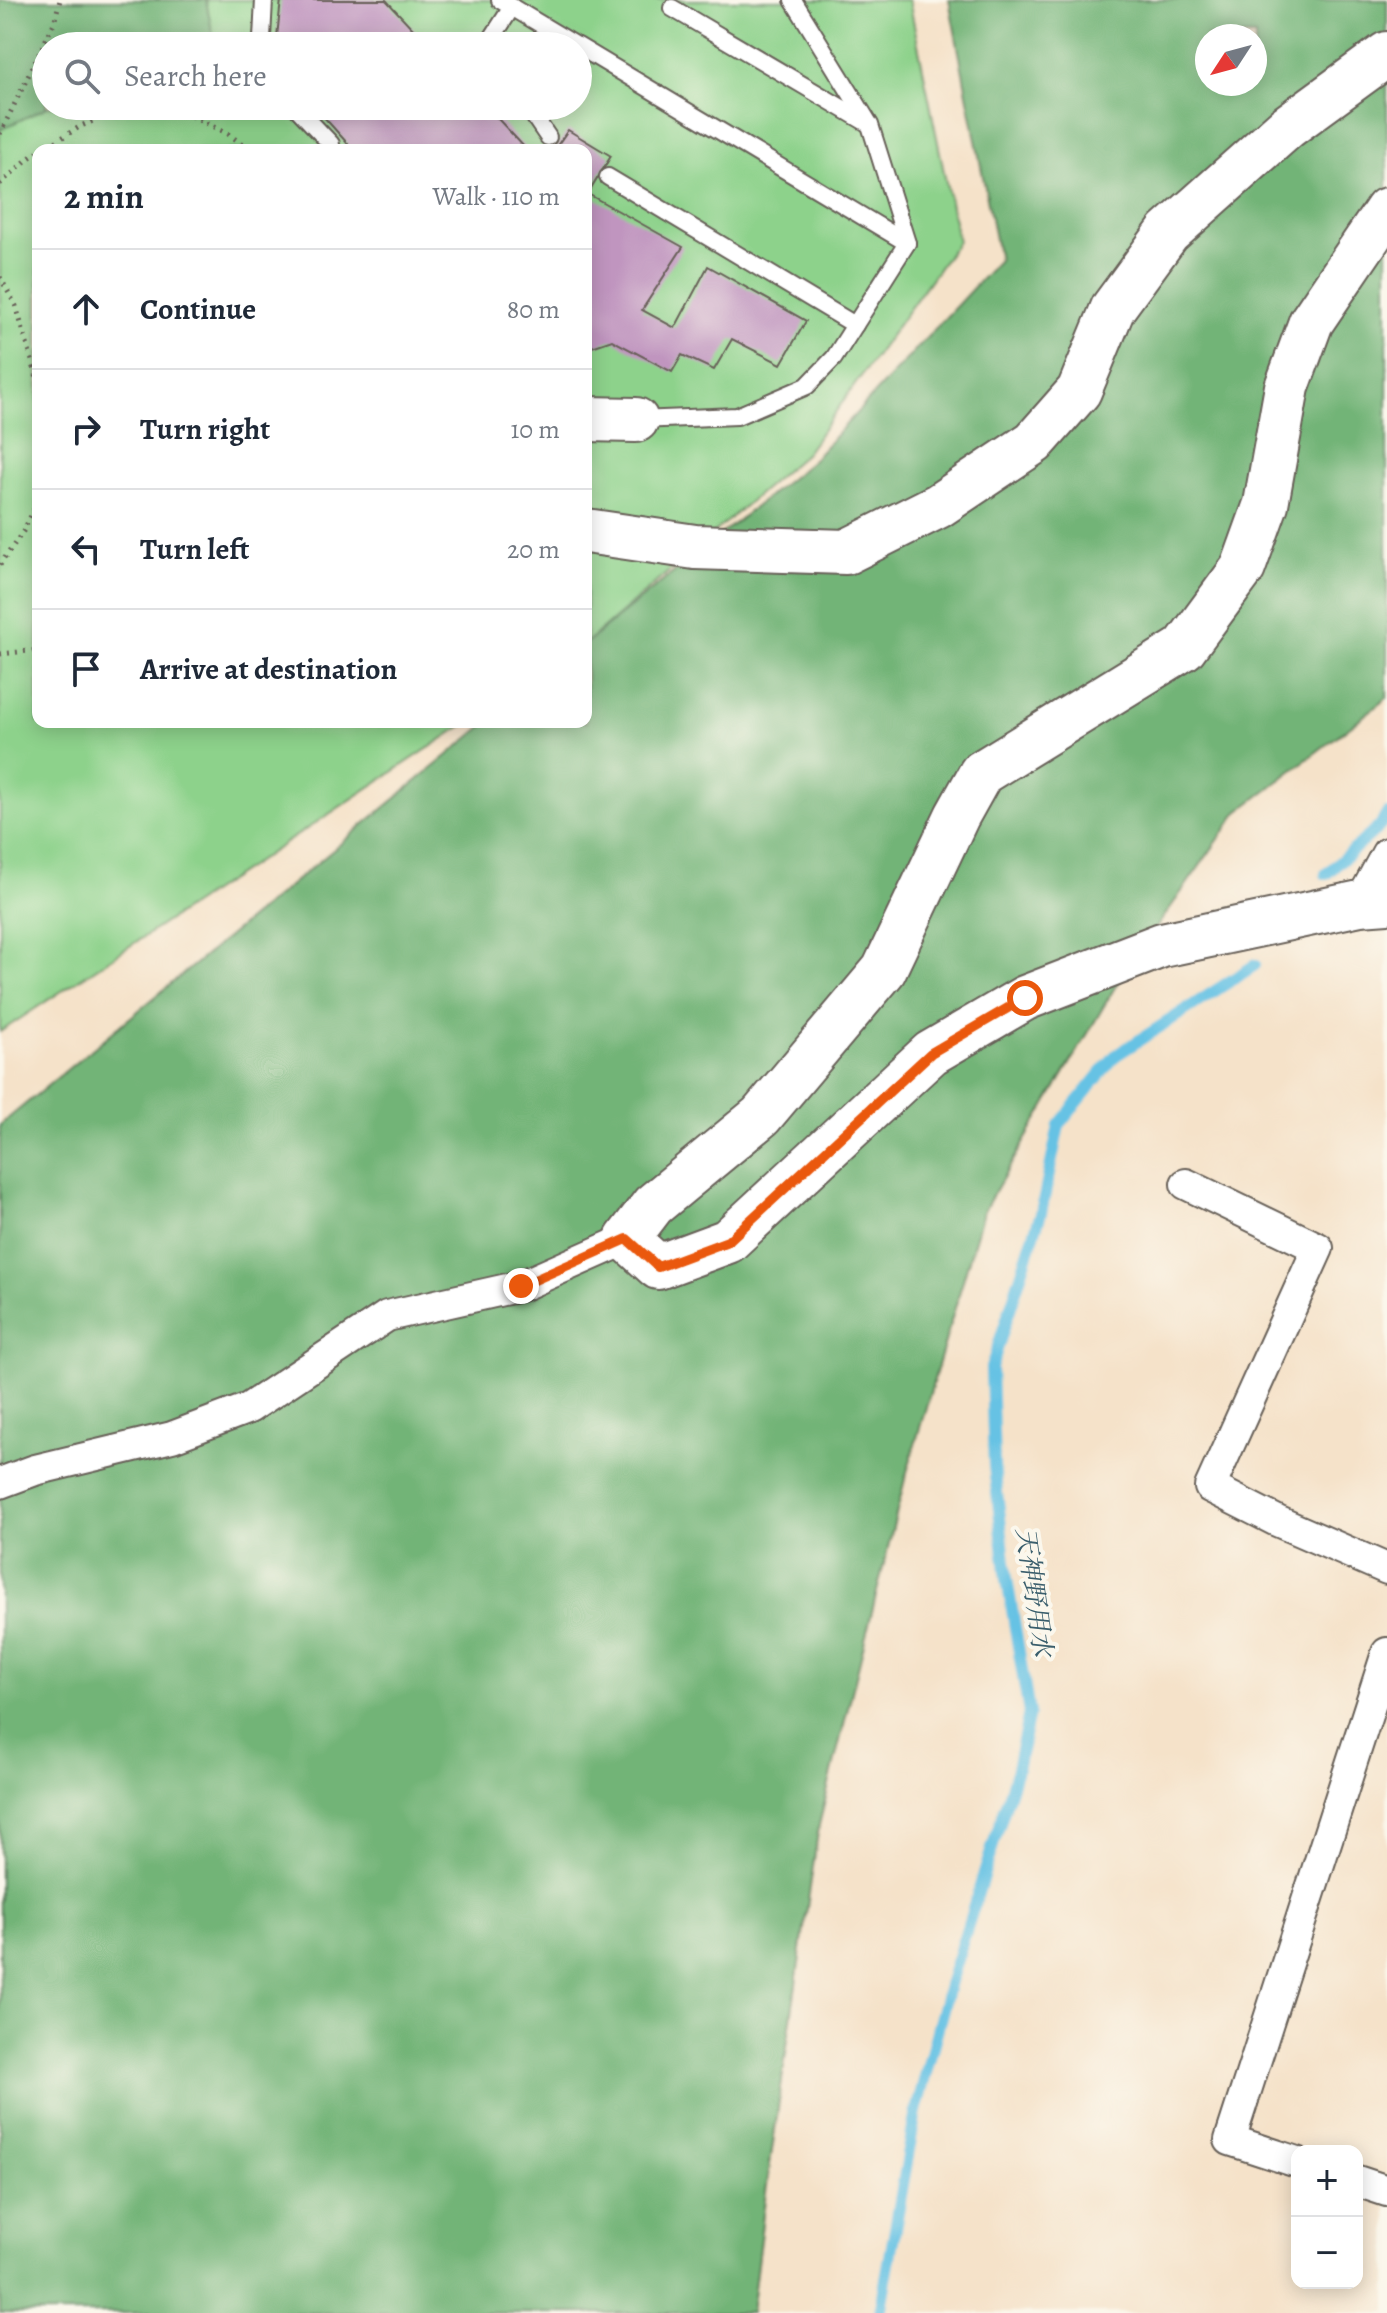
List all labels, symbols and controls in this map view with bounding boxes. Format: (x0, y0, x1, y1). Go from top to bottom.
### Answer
north arrow (1195, 24, 1267, 96)
search box (32, 32, 592, 120)
icon: search (60, 54, 104, 98)
text: Search here (124, 56, 267, 96)
text: 2 min (64, 173, 144, 220)
text: Walk · 110 m (433, 179, 560, 214)
icon: ahead (64, 287, 108, 331)
text: Continue (140, 289, 256, 329)
text: 80 m (507, 292, 560, 327)
icon: right (64, 407, 108, 451)
text: Turn right (140, 409, 270, 449)
text: 10 m (510, 412, 560, 447)
icon: left (64, 527, 108, 571)
text: Turn left (140, 529, 249, 569)
text: 20 m (507, 532, 560, 567)
icon: arrive (64, 647, 108, 691)
text: Arrive at destination (140, 649, 397, 689)
route start (1007, 980, 1043, 1016)
route end (503, 1268, 539, 1304)
water label: 天神野用水 (1008, 1525, 1061, 1662)
map controls (1291, 2145, 1363, 2289)
button: + (1291, 2145, 1363, 2217)
button: − (1291, 2217, 1363, 2289)

